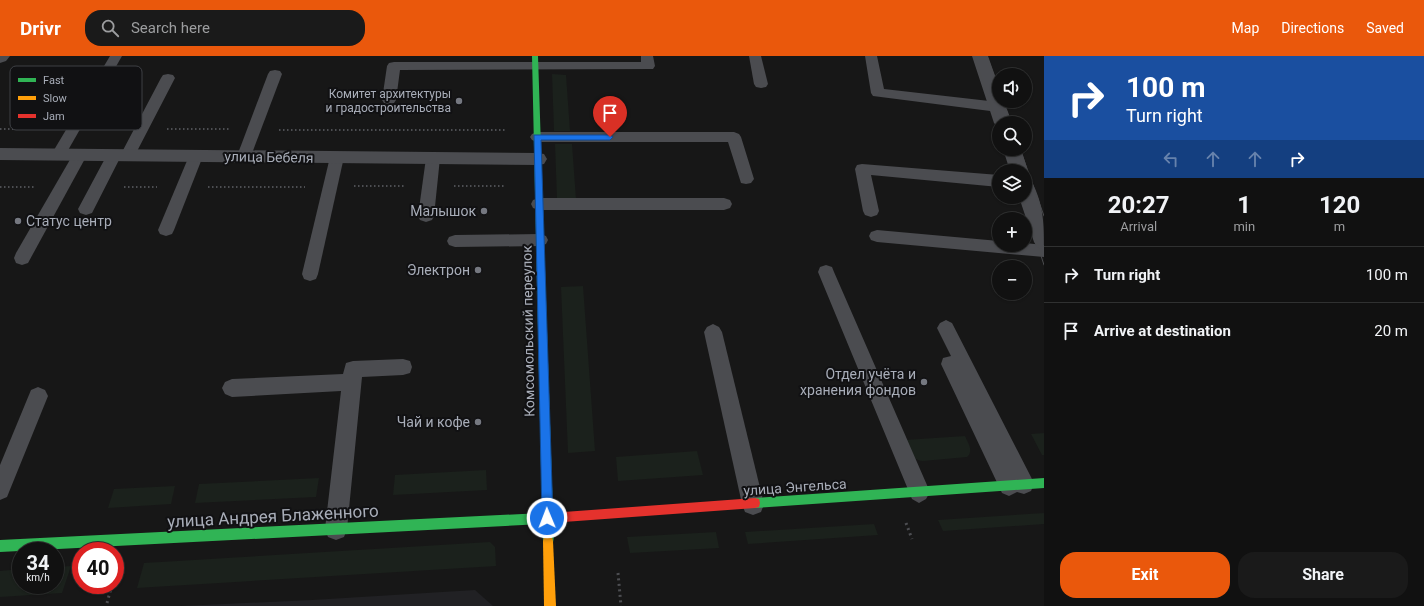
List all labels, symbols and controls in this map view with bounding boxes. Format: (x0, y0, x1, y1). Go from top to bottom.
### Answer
search box (85, 10, 365, 46)
text: Drivr (20, 17, 61, 40)
icon: search (99, 17, 121, 39)
text: Search here (131, 19, 210, 37)
text: Map (1232, 20, 1259, 36)
text: Directions (1281, 20, 1344, 36)
text: Saved (1366, 20, 1404, 36)
legend (10, 66, 142, 130)
map controls (992, 68, 1032, 300)
button: sound (992, 68, 1032, 108)
text: 100 m (1126, 71, 1205, 104)
icon: right (1060, 72, 1112, 124)
text: Fast (43, 74, 65, 87)
place label: Комитет архитектуры и градостроительства (326, 87, 451, 115)
text: Slow (43, 92, 67, 105)
marker: Комитет архитектуры и градостроительства (454, 96, 464, 106)
pin (593, 96, 627, 137)
icon: arrive (599, 102, 621, 124)
text: Turn right (1126, 105, 1203, 126)
text: Jam (43, 110, 65, 123)
button: search (992, 116, 1032, 156)
street label: улица Бебеля (224, 148, 314, 166)
icon: left (1160, 148, 1182, 170)
icon: ahead (1202, 148, 1224, 170)
icon: ahead (1244, 148, 1266, 170)
icon: right (1286, 148, 1308, 170)
button: layers (992, 164, 1032, 204)
text: 20:27 (1108, 191, 1170, 219)
text: 1 (1237, 191, 1251, 219)
text: 120 (1319, 191, 1360, 219)
place label: Малышок (410, 203, 476, 219)
marker: Малышок (479, 206, 489, 216)
button: + (992, 212, 1032, 252)
place label: Статус центр (26, 213, 112, 229)
marker: Статус центр (13, 216, 23, 226)
text: Arrival (1120, 219, 1157, 234)
text: min (1233, 219, 1255, 234)
text: m (1334, 219, 1345, 234)
street label: Комсомольский переулок (518, 245, 537, 417)
button: − (992, 260, 1032, 300)
place label: Электрон (407, 262, 470, 278)
icon: right (1060, 264, 1082, 286)
marker: Электрон (473, 265, 483, 275)
text: Turn right (1094, 266, 1160, 284)
text: 100 m (1366, 266, 1408, 284)
icon: arrive (1060, 320, 1082, 342)
text: Arrive at destination (1094, 322, 1231, 340)
text: 20 m (1374, 322, 1408, 340)
place label: Отдел учёта и хранения фондов (800, 366, 916, 398)
marker: Отдел учёта и хранения фондов (919, 377, 929, 387)
place label: Чай и кофе (397, 414, 470, 430)
marker: Чай и кофе (473, 417, 483, 427)
street label: улица Энгельса (743, 475, 847, 499)
position arrow (526, 497, 568, 539)
street label: улица Андрея Блаженного (167, 500, 379, 532)
speed limit sign: 40 (72, 542, 124, 594)
text: 34 (27, 551, 49, 575)
button: Exit (1060, 552, 1230, 598)
button: Share (1238, 552, 1408, 598)
text: km/h (26, 572, 50, 583)

